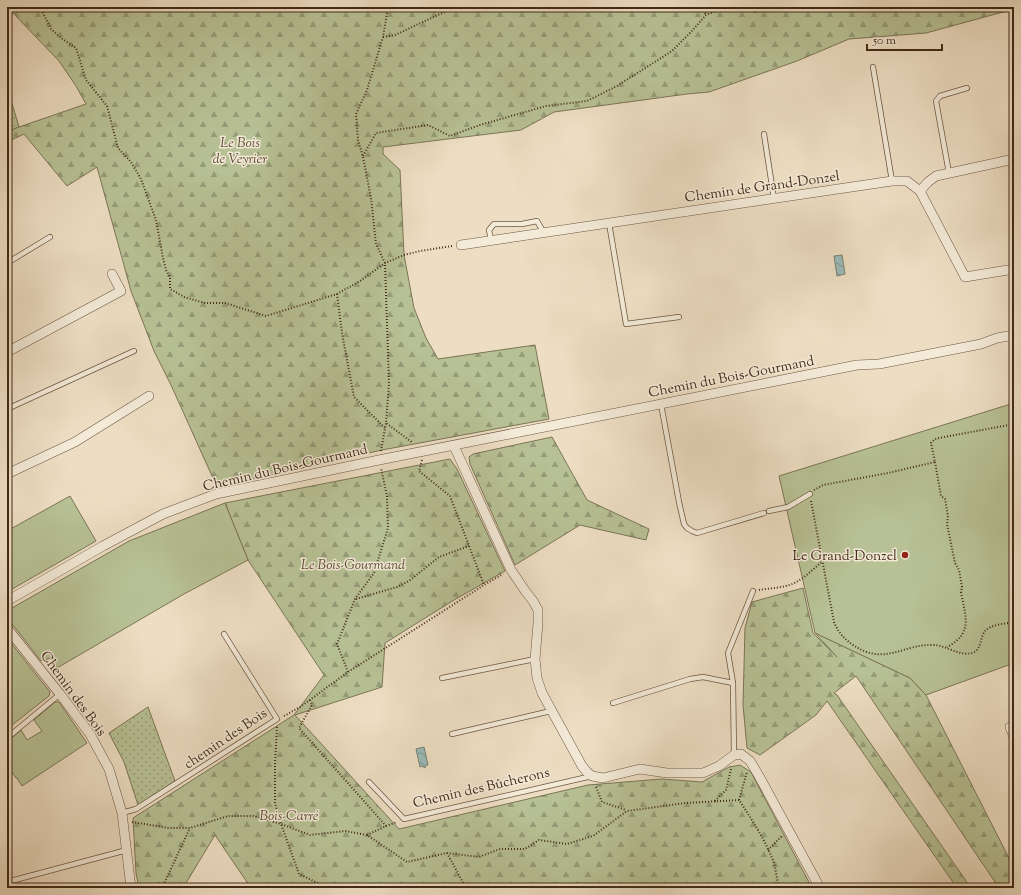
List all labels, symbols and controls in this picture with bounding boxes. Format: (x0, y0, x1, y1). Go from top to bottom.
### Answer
scale bar (867, 26, 942, 52)
text: 50 m (872, 32, 896, 50)
park label: Le Bois de Veyrier (213, 134, 267, 170)
street label: Chemin de Grand-Donzel (683, 167, 841, 209)
street label: Chemin du Bois-Gourmand (647, 352, 816, 404)
street label: Chemin du Bois-Gourmand (201, 440, 370, 498)
place label: Le Grand-Donzel (793, 547, 897, 567)
marker: Le Grand-Donzel (900, 550, 910, 560)
park label: Le Bois-Gourmand (301, 556, 405, 576)
street label: Chemin des Bois (34, 647, 110, 741)
street label: chemin des Bois (181, 704, 272, 775)
street label: Chemin des Bûcherons (411, 763, 552, 814)
park label: Bois-Carré (259, 807, 319, 827)

